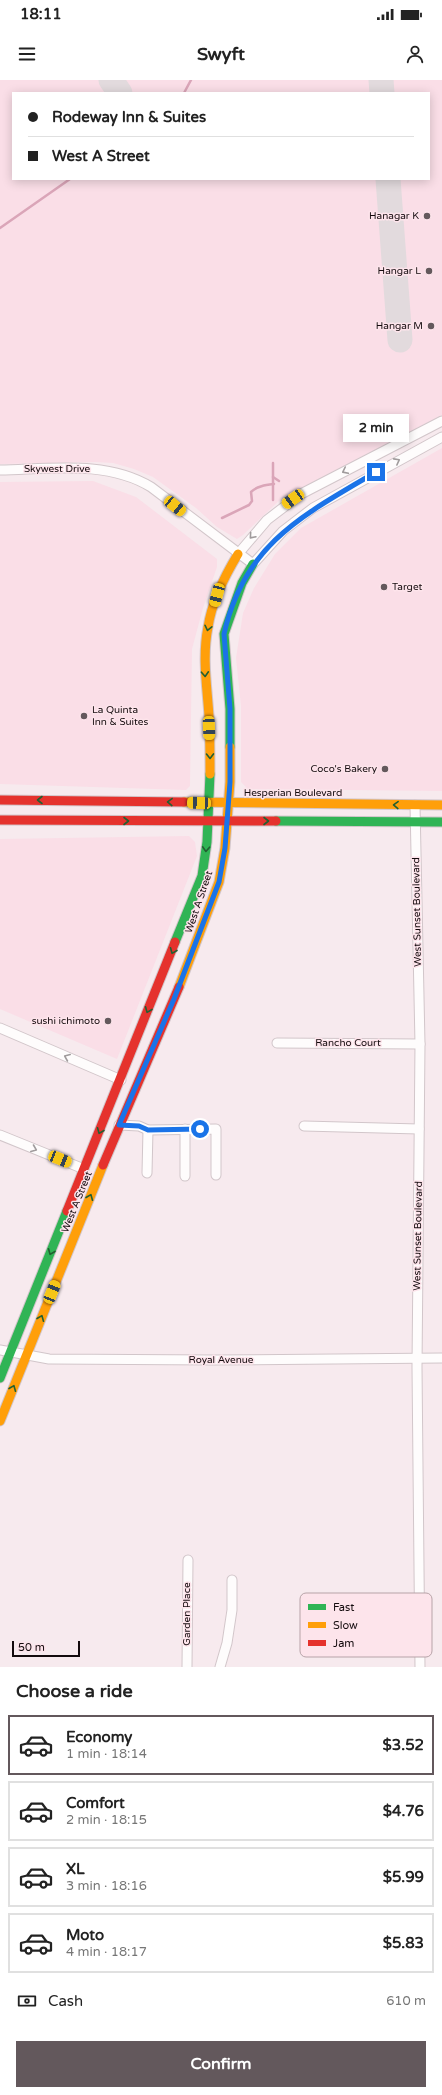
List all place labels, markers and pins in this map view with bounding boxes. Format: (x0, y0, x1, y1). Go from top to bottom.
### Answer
place label: Hanagar K (369, 210, 419, 222)
marker: Hanagar K (422, 211, 432, 221)
place label: Hangar L (378, 265, 421, 277)
marker: Hangar L (424, 266, 434, 276)
place label: Hangar M (376, 320, 423, 332)
marker: Hangar M (426, 321, 436, 331)
place label: Target (392, 581, 423, 593)
marker: Target (379, 582, 389, 592)
place label: La Quinta Inn & Suites (92, 704, 149, 728)
marker: La Quinta Inn & Suites (79, 711, 89, 721)
place label: Coco's Bakery (311, 763, 378, 775)
marker: Coco's Bakery (380, 764, 390, 774)
place label: sushi ichimoto (32, 1015, 100, 1027)
marker: sushi ichimoto (103, 1016, 113, 1026)

